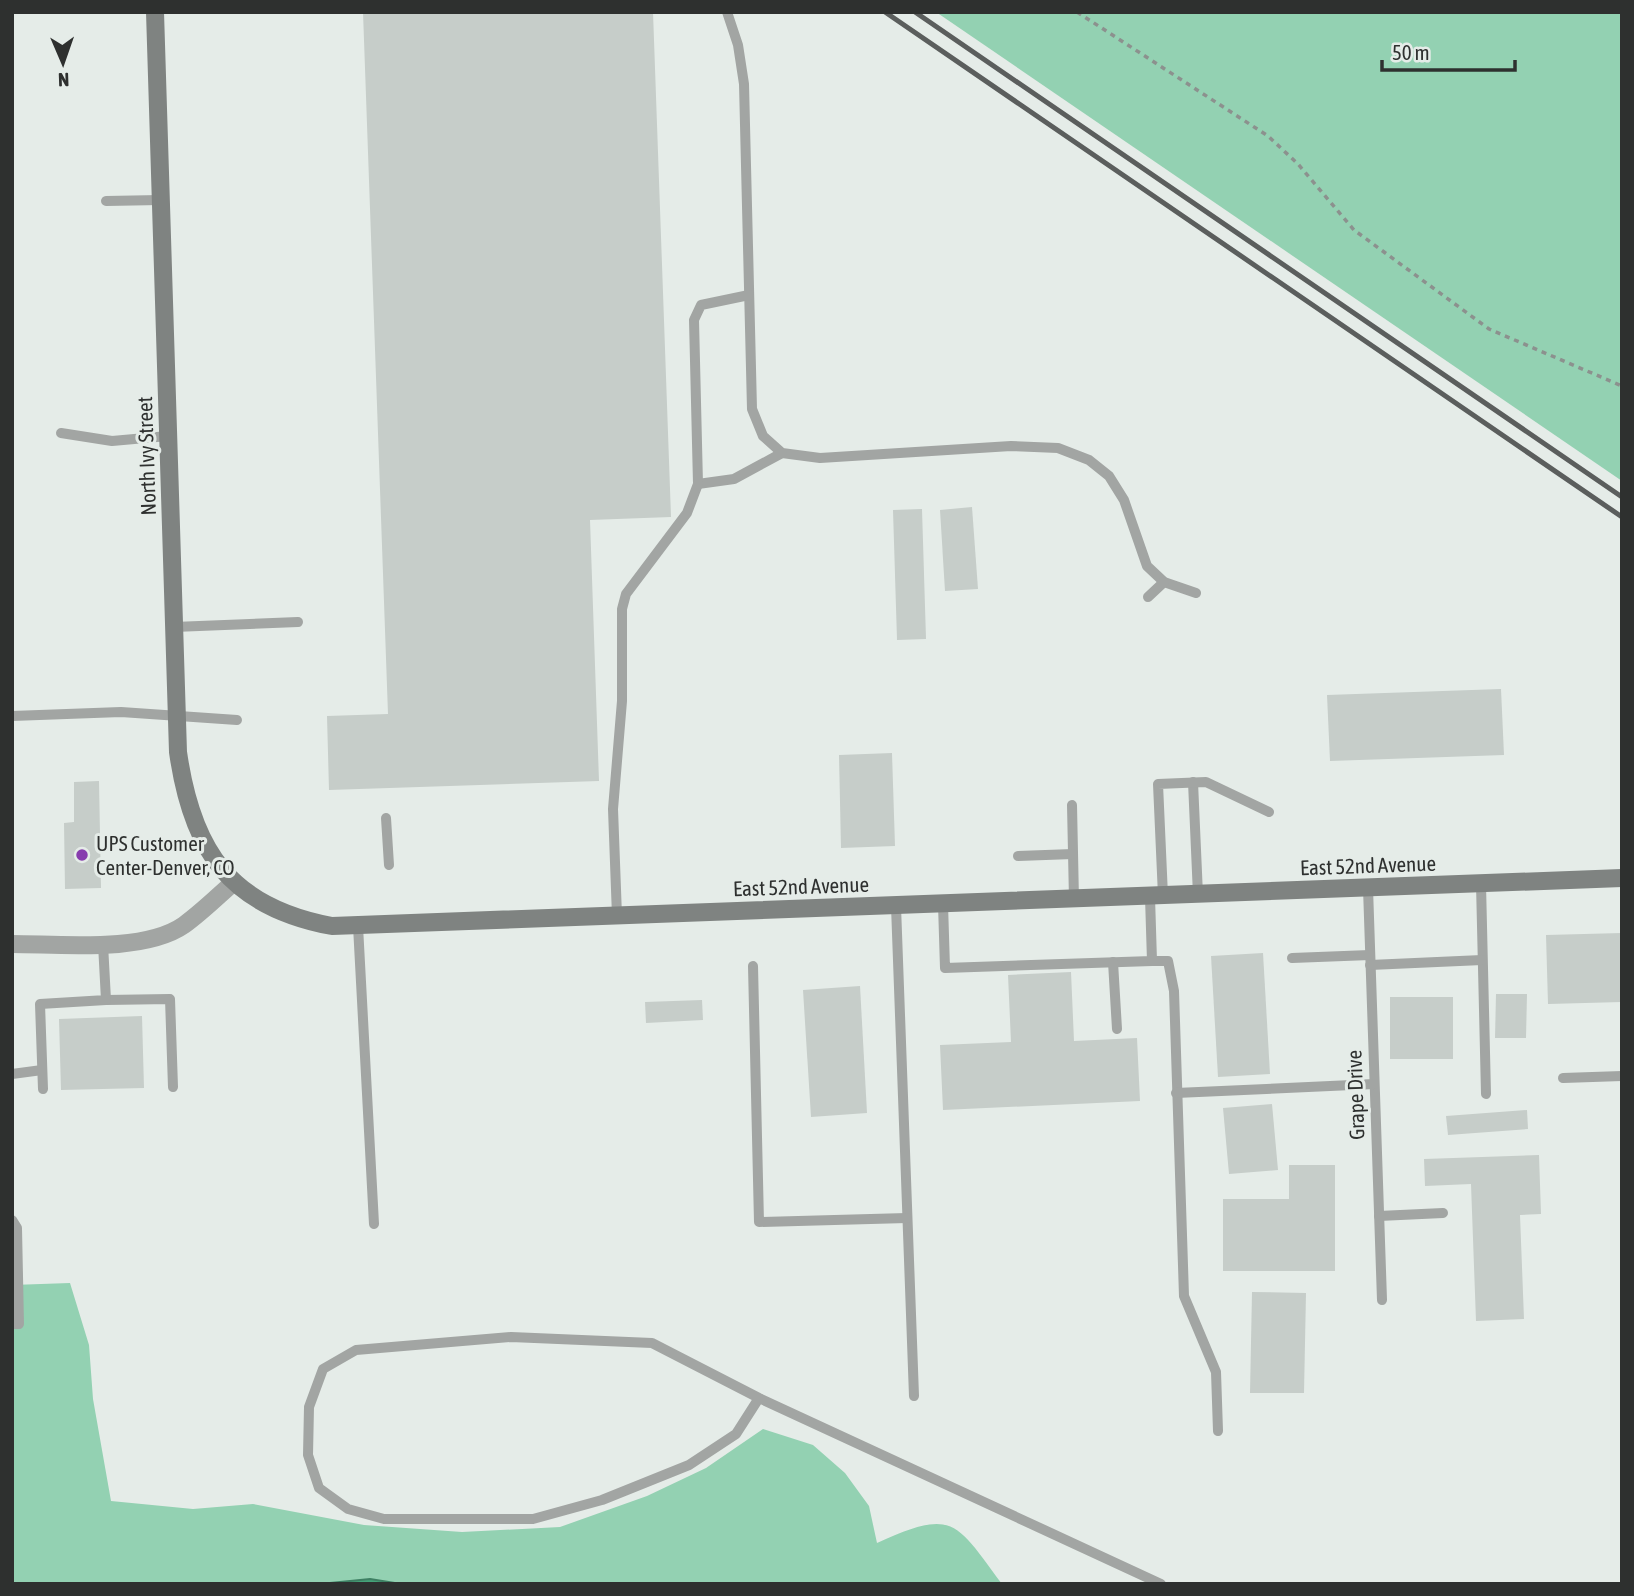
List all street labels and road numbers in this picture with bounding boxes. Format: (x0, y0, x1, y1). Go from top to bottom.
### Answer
street label: North Ivy Street (132, 396, 160, 516)
street label: East 52nd Avenue (1300, 851, 1436, 879)
street label: East 52nd Avenue (733, 872, 869, 900)
street label: Grape Drive (1341, 1050, 1369, 1140)

